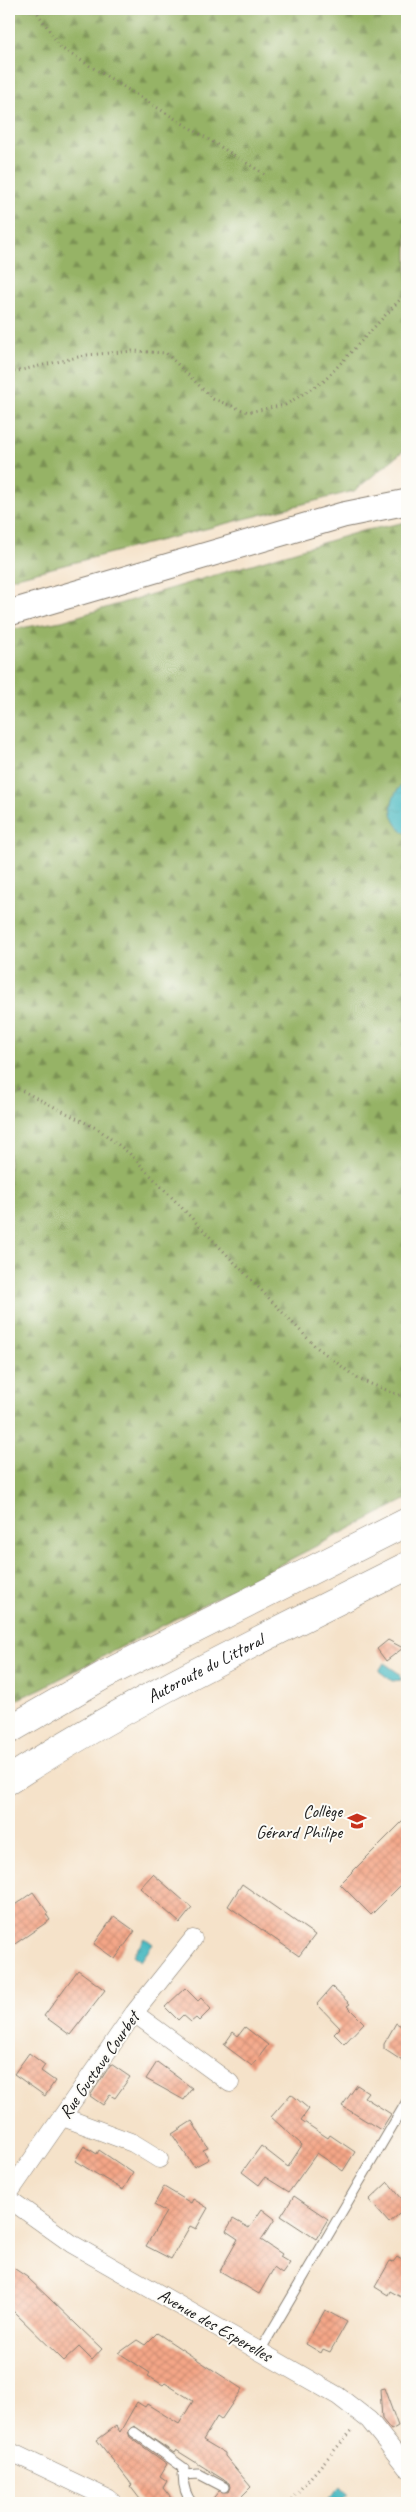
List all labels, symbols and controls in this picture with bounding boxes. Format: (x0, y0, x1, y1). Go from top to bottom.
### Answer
street label: Autoroute du Littoral (143, 1627, 270, 1707)
place label: Collège Gérard Philipe (256, 1800, 343, 1843)
school or university icon: Collège Gérard Philipe (346, 1810, 368, 1832)
street label: Rue Gustave Courbet (54, 2005, 146, 2123)
street label: Avenue des Esperelles (154, 2284, 277, 2367)

